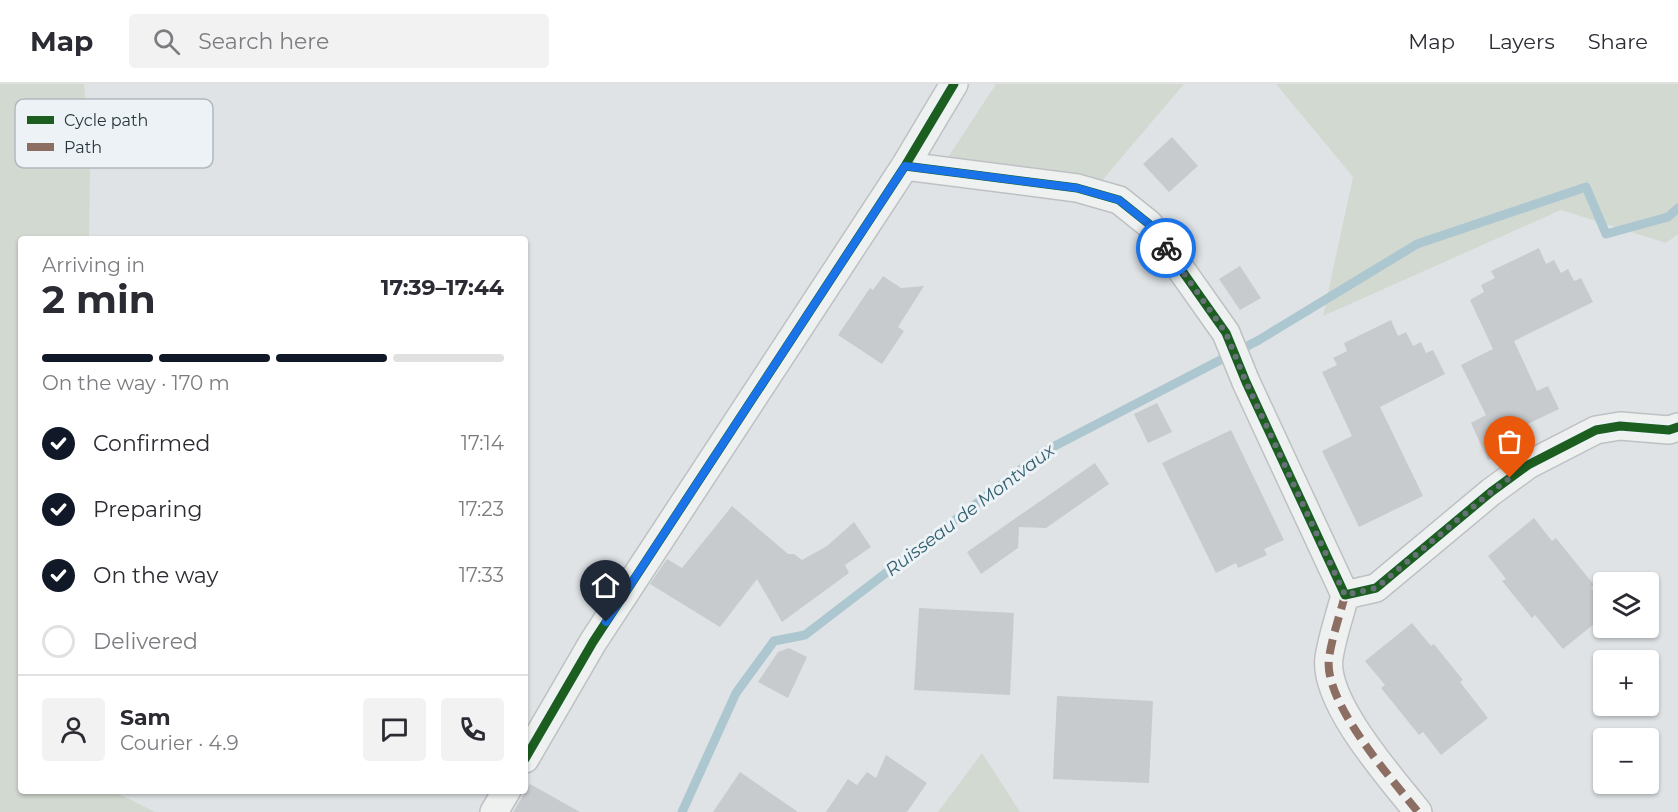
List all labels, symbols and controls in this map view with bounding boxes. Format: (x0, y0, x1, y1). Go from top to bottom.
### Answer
search box (129, 14, 549, 68)
text: Map (30, 24, 93, 58)
icon: search (150, 25, 183, 58)
text: Search here (198, 28, 329, 55)
text: Map (1408, 29, 1455, 54)
text: Layers (1488, 29, 1555, 54)
text: Share (1588, 29, 1648, 54)
legend (15, 99, 213, 168)
text: Cycle path (64, 111, 148, 130)
text: Path (64, 138, 102, 157)
courier (1136, 218, 1196, 278)
icon: bike (1150, 232, 1183, 265)
text: Arriving in (42, 253, 145, 277)
text: 17:39–17:44 (381, 274, 504, 301)
text: 2 min (42, 275, 156, 323)
text: On the way · 170 m (42, 371, 230, 395)
pin (1484, 416, 1535, 478)
icon: bag (1493, 425, 1526, 458)
icon: check (42, 427, 75, 460)
text: Confirmed (93, 430, 210, 457)
text: 17:14 (461, 431, 504, 455)
water label: Ruisseau de Montvaux (881, 438, 1060, 581)
icon: check (42, 493, 75, 526)
text: Preparing (93, 496, 202, 523)
text: 17:23 (459, 497, 504, 521)
icon: check (42, 559, 75, 592)
pin (580, 560, 631, 622)
text: On the way (93, 562, 218, 589)
text: 17:33 (459, 563, 504, 587)
icon: home (589, 569, 622, 602)
map controls (1593, 572, 1659, 794)
button: layers (1593, 572, 1659, 638)
text: Delivered (93, 628, 198, 655)
button: + (1593, 650, 1659, 716)
button: person (42, 698, 105, 761)
button: chat (363, 698, 426, 761)
button: phone (441, 698, 504, 761)
text: Sam (120, 704, 171, 731)
button: − (1593, 728, 1659, 794)
text: Courier · 4.9 (120, 731, 239, 755)

